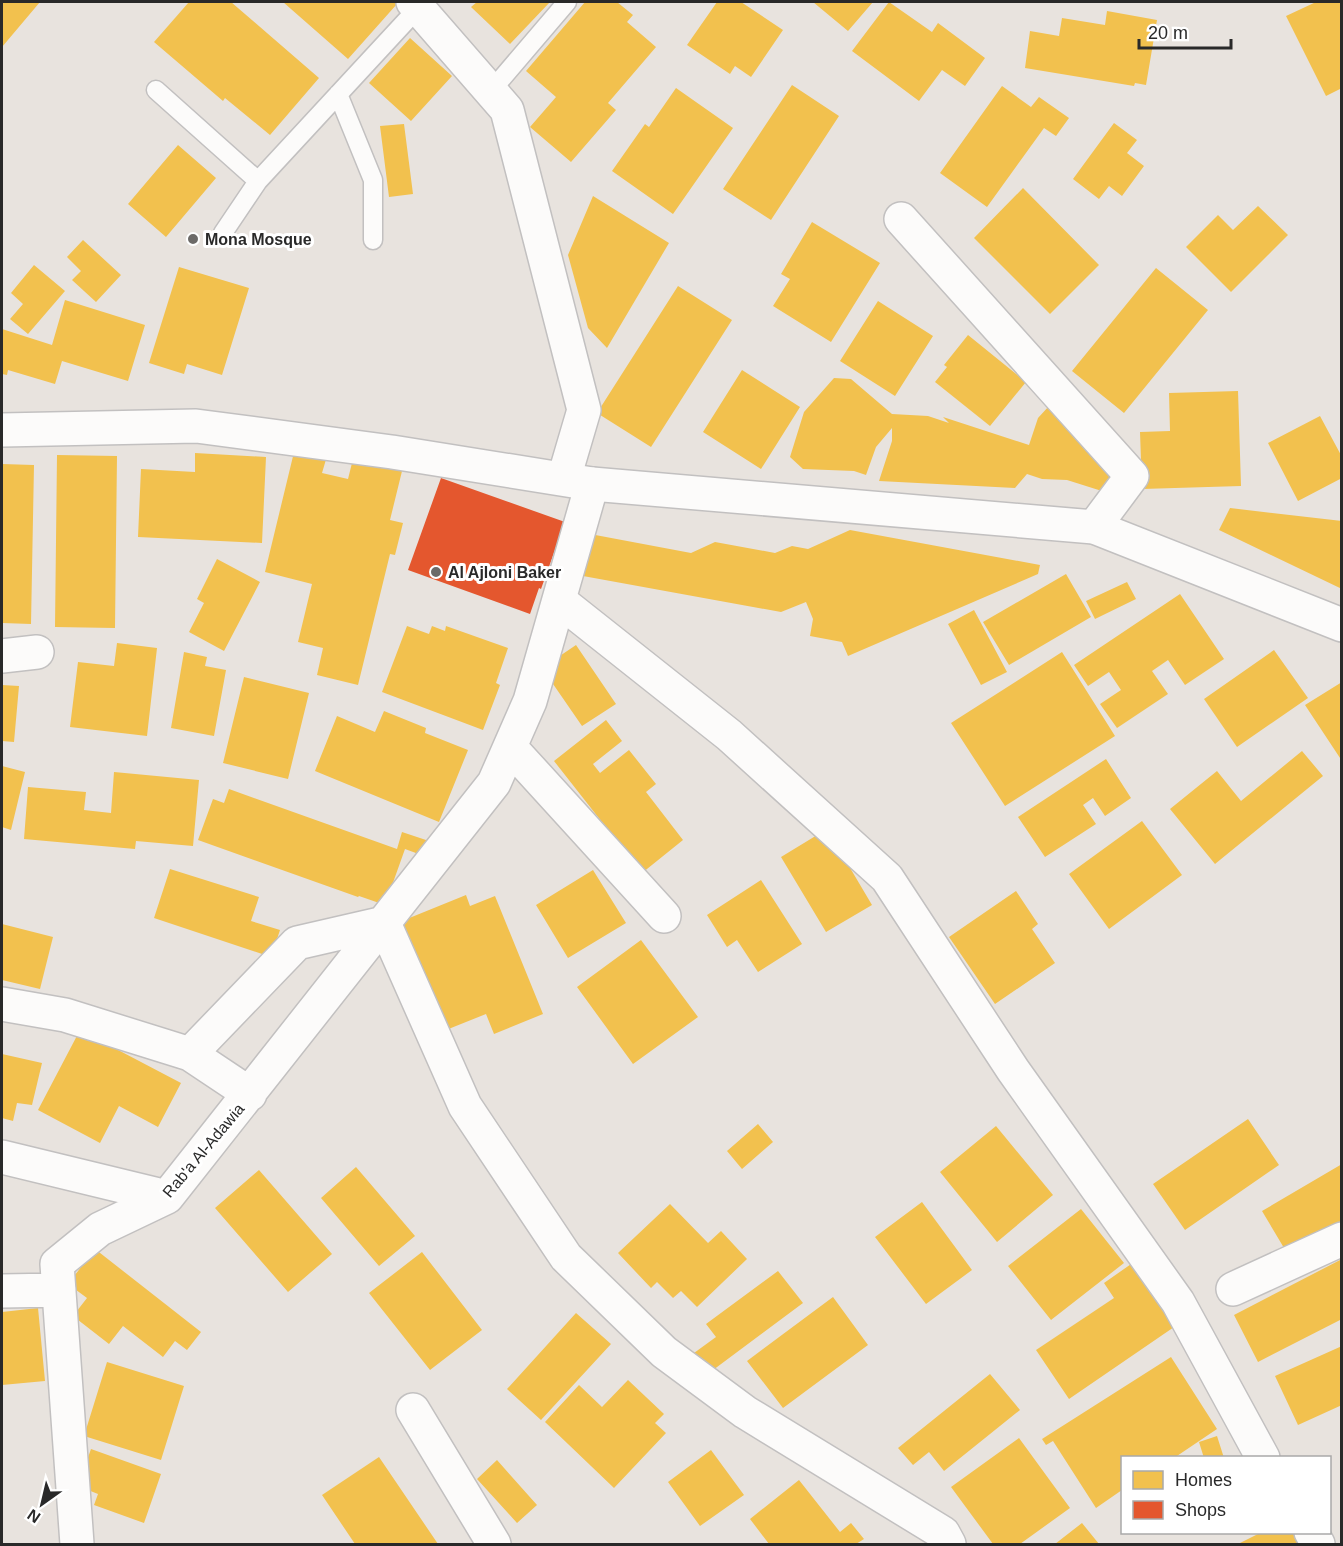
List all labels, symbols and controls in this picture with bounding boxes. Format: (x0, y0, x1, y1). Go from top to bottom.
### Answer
scale bar (1139, 12, 1230, 50)
text: 20 m (1148, 23, 1188, 43)
place label: Mona Mosque (205, 231, 312, 248)
marker: Mona Mosque (186, 232, 200, 246)
place label: Al Ajloni Baker (448, 564, 561, 581)
marker: Al Ajloni Baker (429, 565, 443, 579)
street label: Rab'a Al-Adawia (159, 1100, 248, 1201)
legend (1121, 1456, 1331, 1534)
text: Homes (1175, 1470, 1232, 1490)
north arrow (12, 1474, 72, 1534)
text: Shops (1175, 1500, 1226, 1520)
text: N (24, 1506, 43, 1526)

